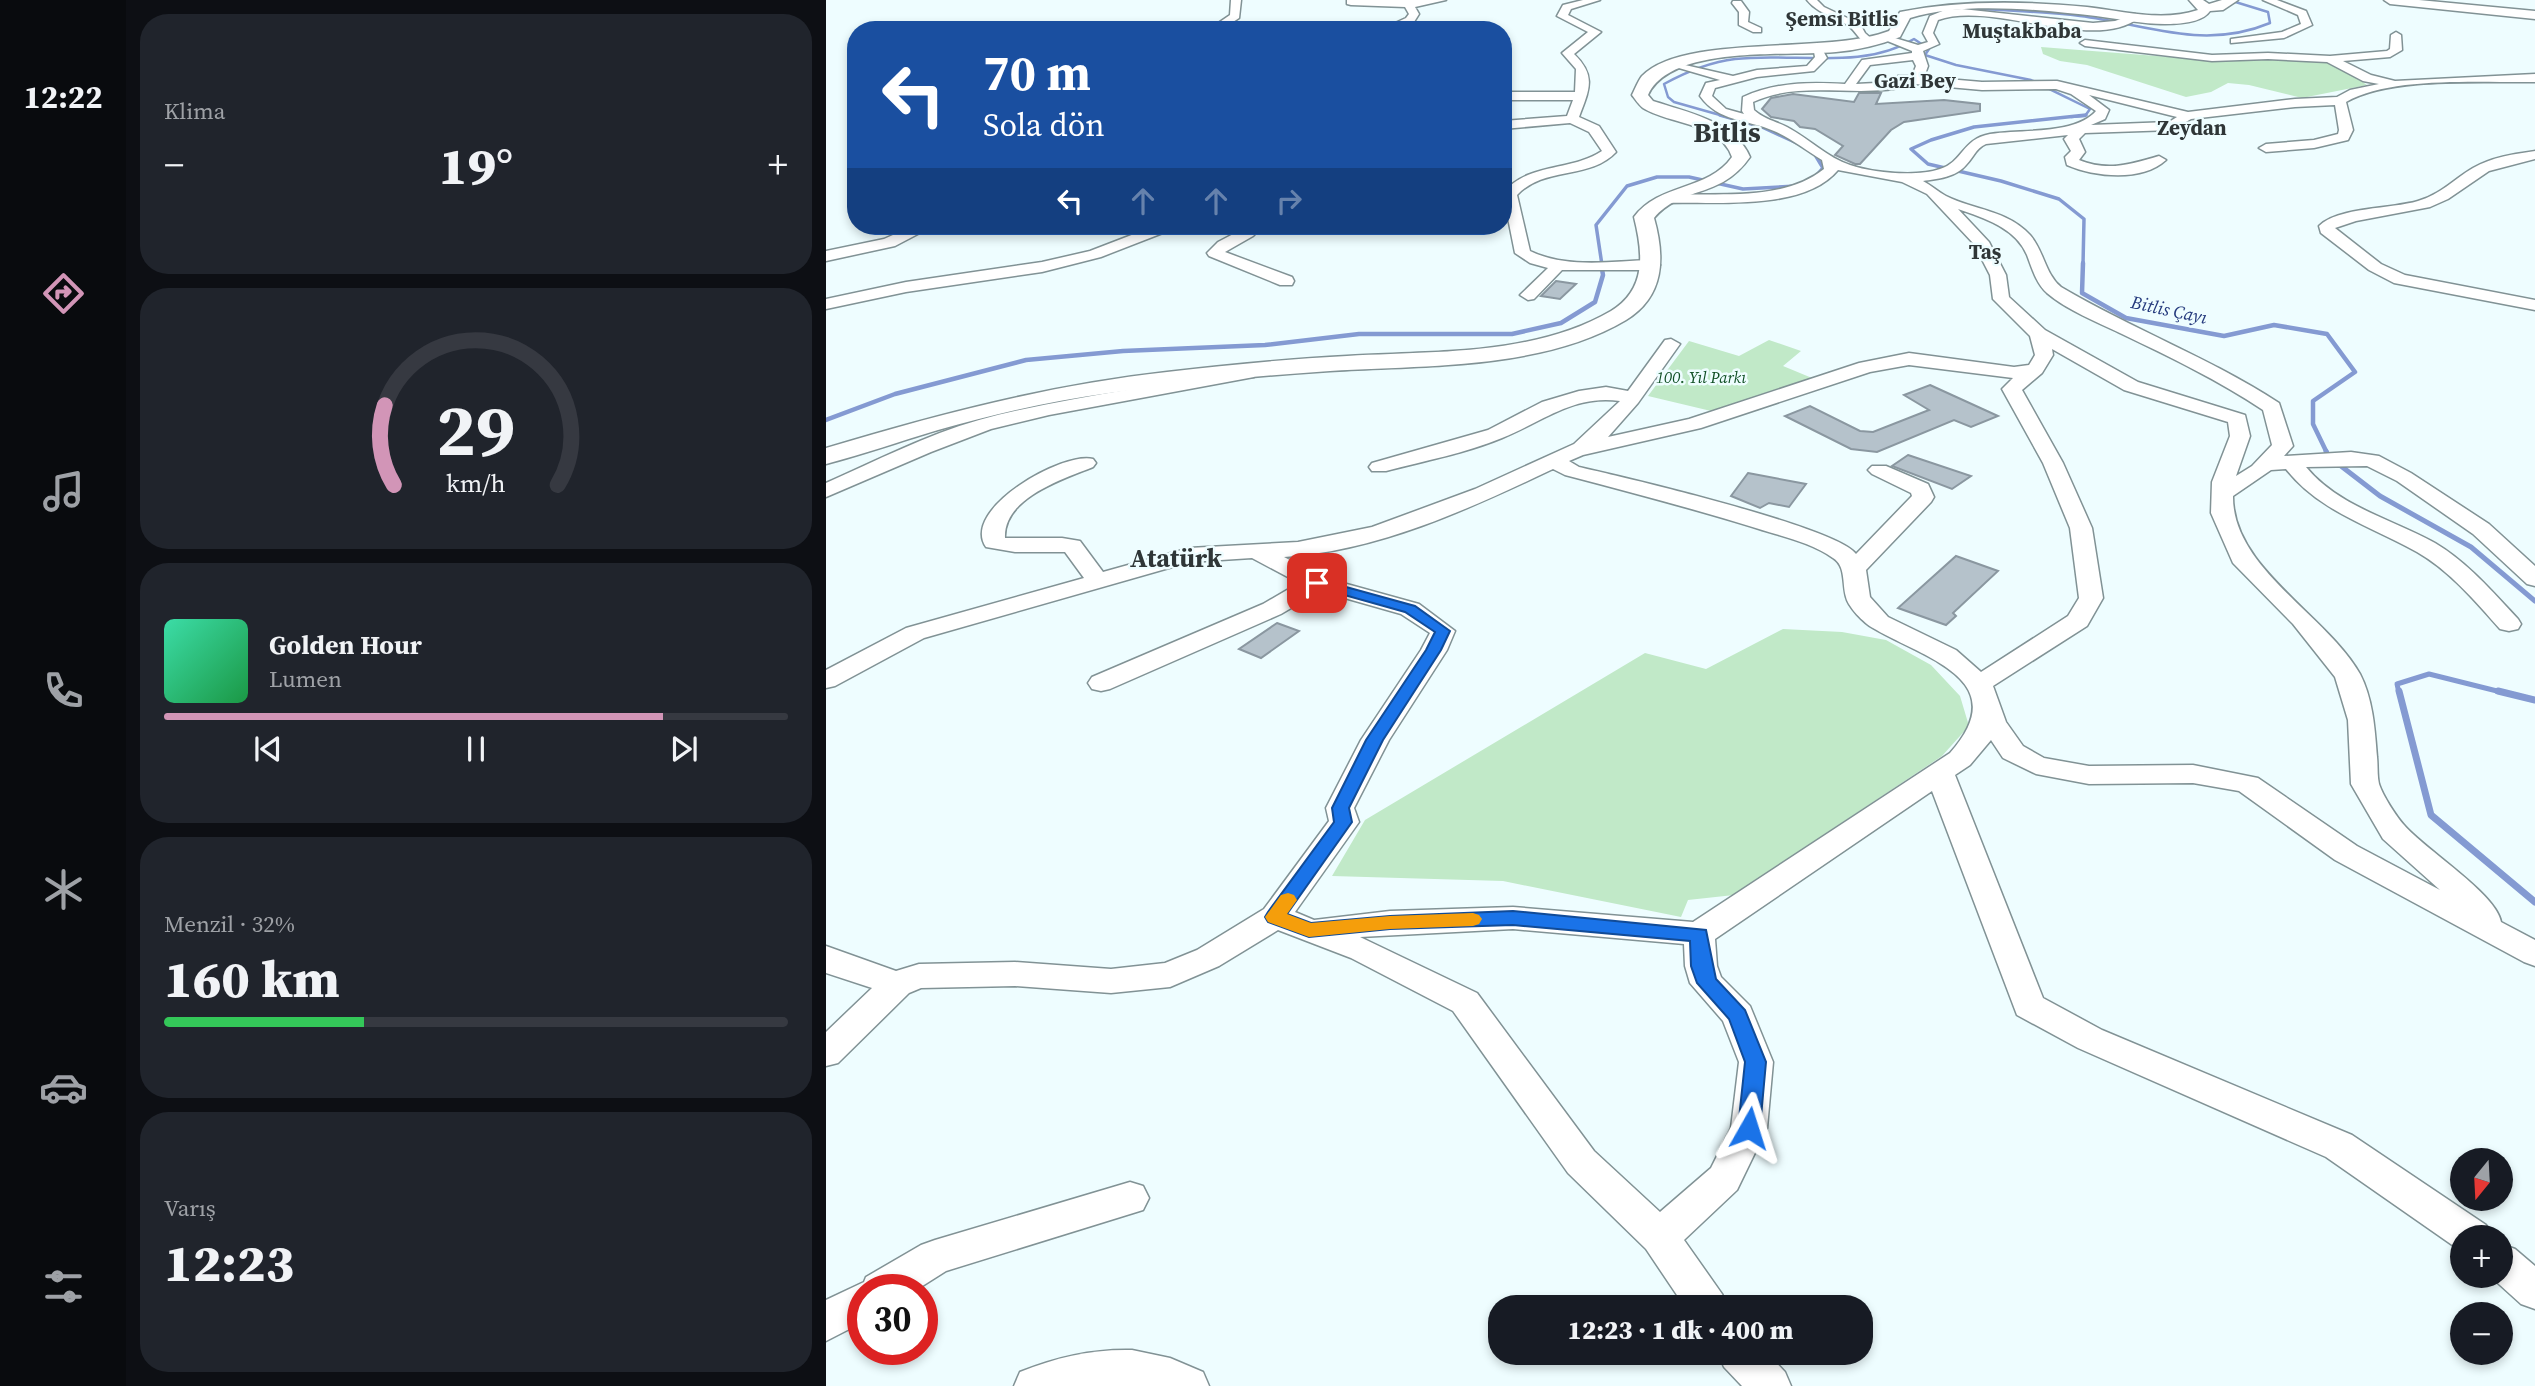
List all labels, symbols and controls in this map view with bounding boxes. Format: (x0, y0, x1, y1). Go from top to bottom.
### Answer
district label: Şemsi Bitlis (1786, 4, 1899, 33)
district label: Muştakbaba (1962, 16, 2083, 45)
text: 70 m (983, 39, 1091, 106)
icon: left (868, 49, 959, 140)
district label: Gazi Bey (1874, 66, 1957, 95)
text: 12:22 (24, 75, 102, 119)
text: Klima (164, 95, 225, 127)
text: Sola dön (983, 103, 1105, 147)
district label: Bitlis (1693, 113, 1761, 151)
district label: Zeydan (2157, 113, 2227, 142)
text: 19° (439, 130, 513, 201)
text: − (164, 139, 184, 191)
text: + (768, 139, 788, 191)
icon: left (1051, 182, 1089, 220)
icon: ahead (1124, 182, 1162, 220)
icon: ahead (1197, 182, 1235, 220)
icon: right (1270, 182, 1308, 220)
district label: Taş (1969, 237, 2002, 266)
icon: directions (39, 269, 88, 318)
water label: Bitlis Çayı (2128, 289, 2210, 330)
park label: 100. Yıl Parkı (1656, 366, 1746, 388)
text: 29 (437, 380, 515, 479)
text: km/h (446, 465, 506, 499)
icon: music (39, 467, 88, 516)
district label: Atatürk (1130, 540, 1222, 576)
pin (1287, 553, 1347, 613)
icon: arrive (1298, 564, 1336, 602)
text: Golden Hour (269, 627, 422, 663)
text: Lumen (269, 663, 342, 695)
icon: phone (39, 666, 88, 715)
icon: previous (249, 730, 287, 768)
icon: pause (457, 730, 495, 768)
icon: next (665, 730, 703, 768)
icon: climate (39, 865, 88, 914)
text: Menzil · 32% (164, 908, 295, 940)
text: 160 km (164, 943, 340, 1014)
icon: car (39, 1063, 88, 1112)
position arrow (1712, 1091, 1786, 1165)
north arrow (2450, 1148, 2513, 1211)
map controls (2450, 1148, 2513, 1365)
text: Varış (164, 1192, 216, 1224)
button: + (2450, 1225, 2513, 1288)
text: 12:23 (164, 1227, 294, 1298)
icon: filters (39, 1262, 88, 1311)
speed limit sign: 30 (847, 1274, 938, 1365)
button: − (2450, 1302, 2513, 1365)
text: 12:23 · 1 dk · 400 m (1568, 1312, 1793, 1348)

